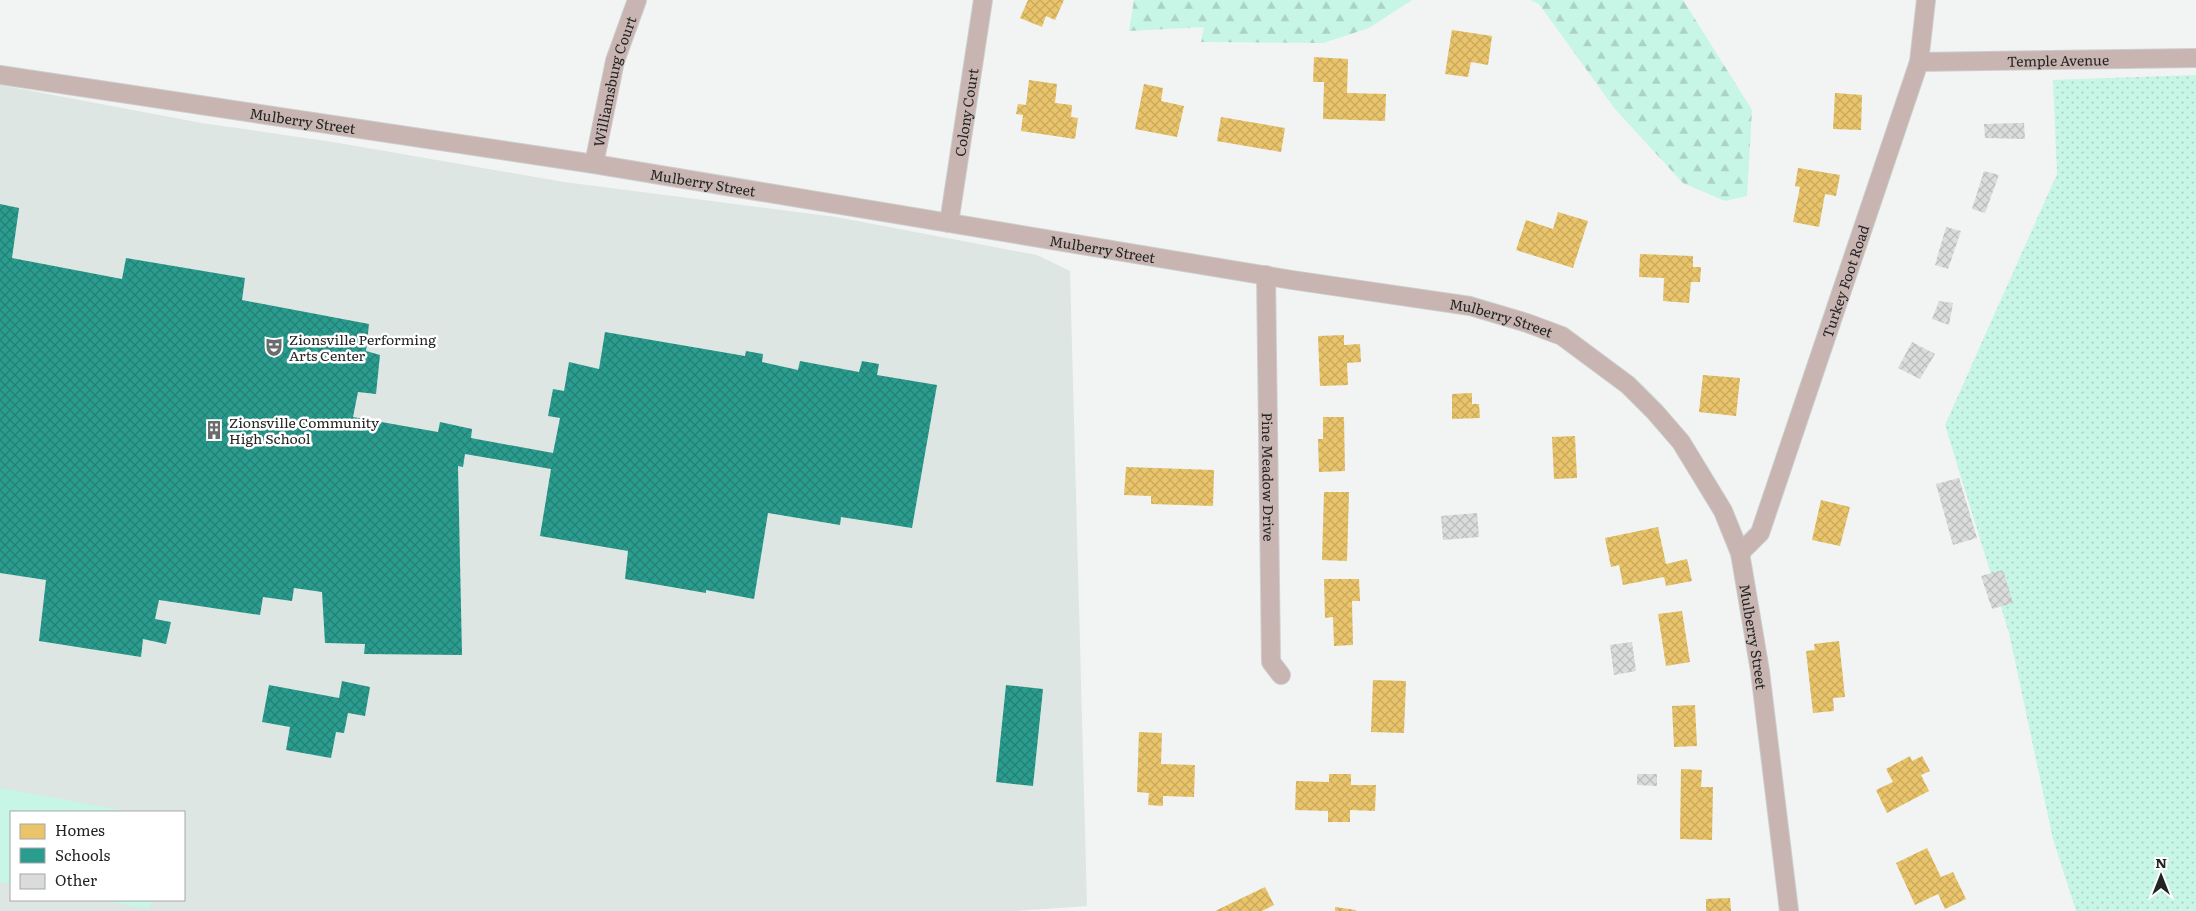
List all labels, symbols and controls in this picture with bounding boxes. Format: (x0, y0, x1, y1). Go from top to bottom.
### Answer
street label: Williamsburg Court (588, 13, 640, 149)
street label: Temple Avenue (2007, 49, 2109, 71)
street label: Colony Court (949, 66, 983, 158)
street label: Mulberry Street (248, 103, 357, 138)
street label: Mulberry Street (649, 163, 758, 201)
street label: Turkey Foot Road (1817, 222, 1874, 341)
street label: Mulberry Street (1048, 230, 1157, 267)
street label: Mulberry Street (1448, 293, 1556, 342)
place label: Zionsville Performing Arts Center (289, 329, 436, 365)
theatre icon: Zionsville Performing Arts Center (263, 336, 285, 358)
place label: Zionsville Community High School (229, 412, 380, 448)
street label: Pine Meadow Drive (1258, 412, 1279, 542)
building icon: Zionsville Community High School (203, 419, 225, 441)
street label: Mulberry Street (1735, 582, 1772, 691)
legend (10, 811, 185, 901)
text: Homes (55, 818, 105, 841)
text: Schools (55, 843, 111, 866)
north arrow (2136, 851, 2186, 901)
text: N (2155, 852, 2167, 872)
text: Other (55, 868, 97, 891)

